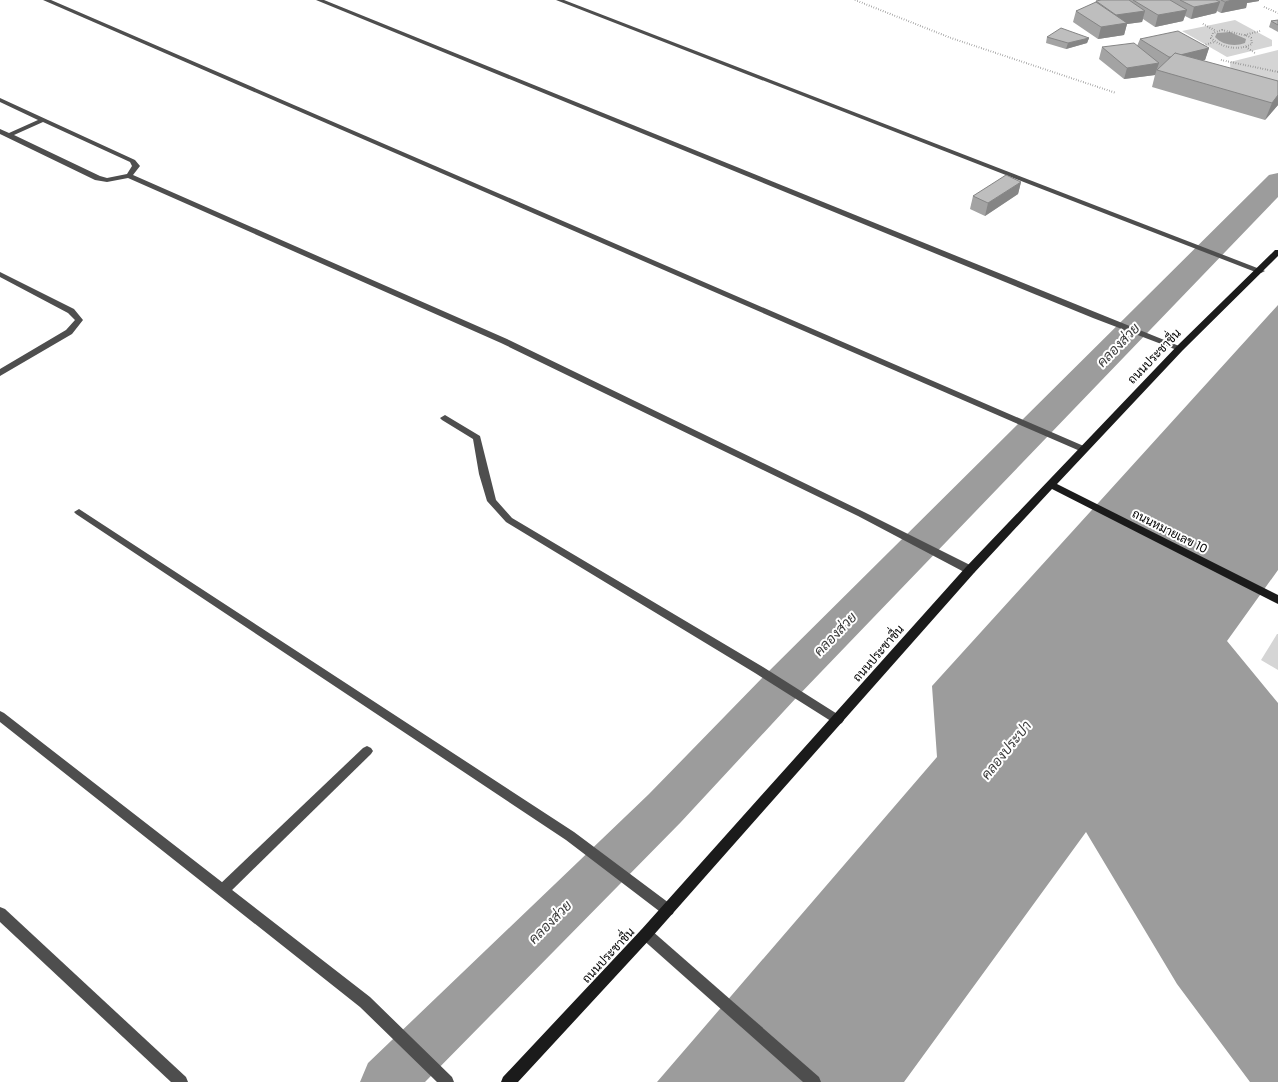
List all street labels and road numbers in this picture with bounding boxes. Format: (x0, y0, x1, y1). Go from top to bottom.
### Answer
street label: ถนนประชาชื่น (1122, 323, 1185, 387)
street label: ถนนหมายเลข 10 (1129, 505, 1211, 557)
street label: ถนนประชาชื่น (847, 619, 908, 685)
street label: ถนนประชาชื่น (576, 922, 638, 987)

